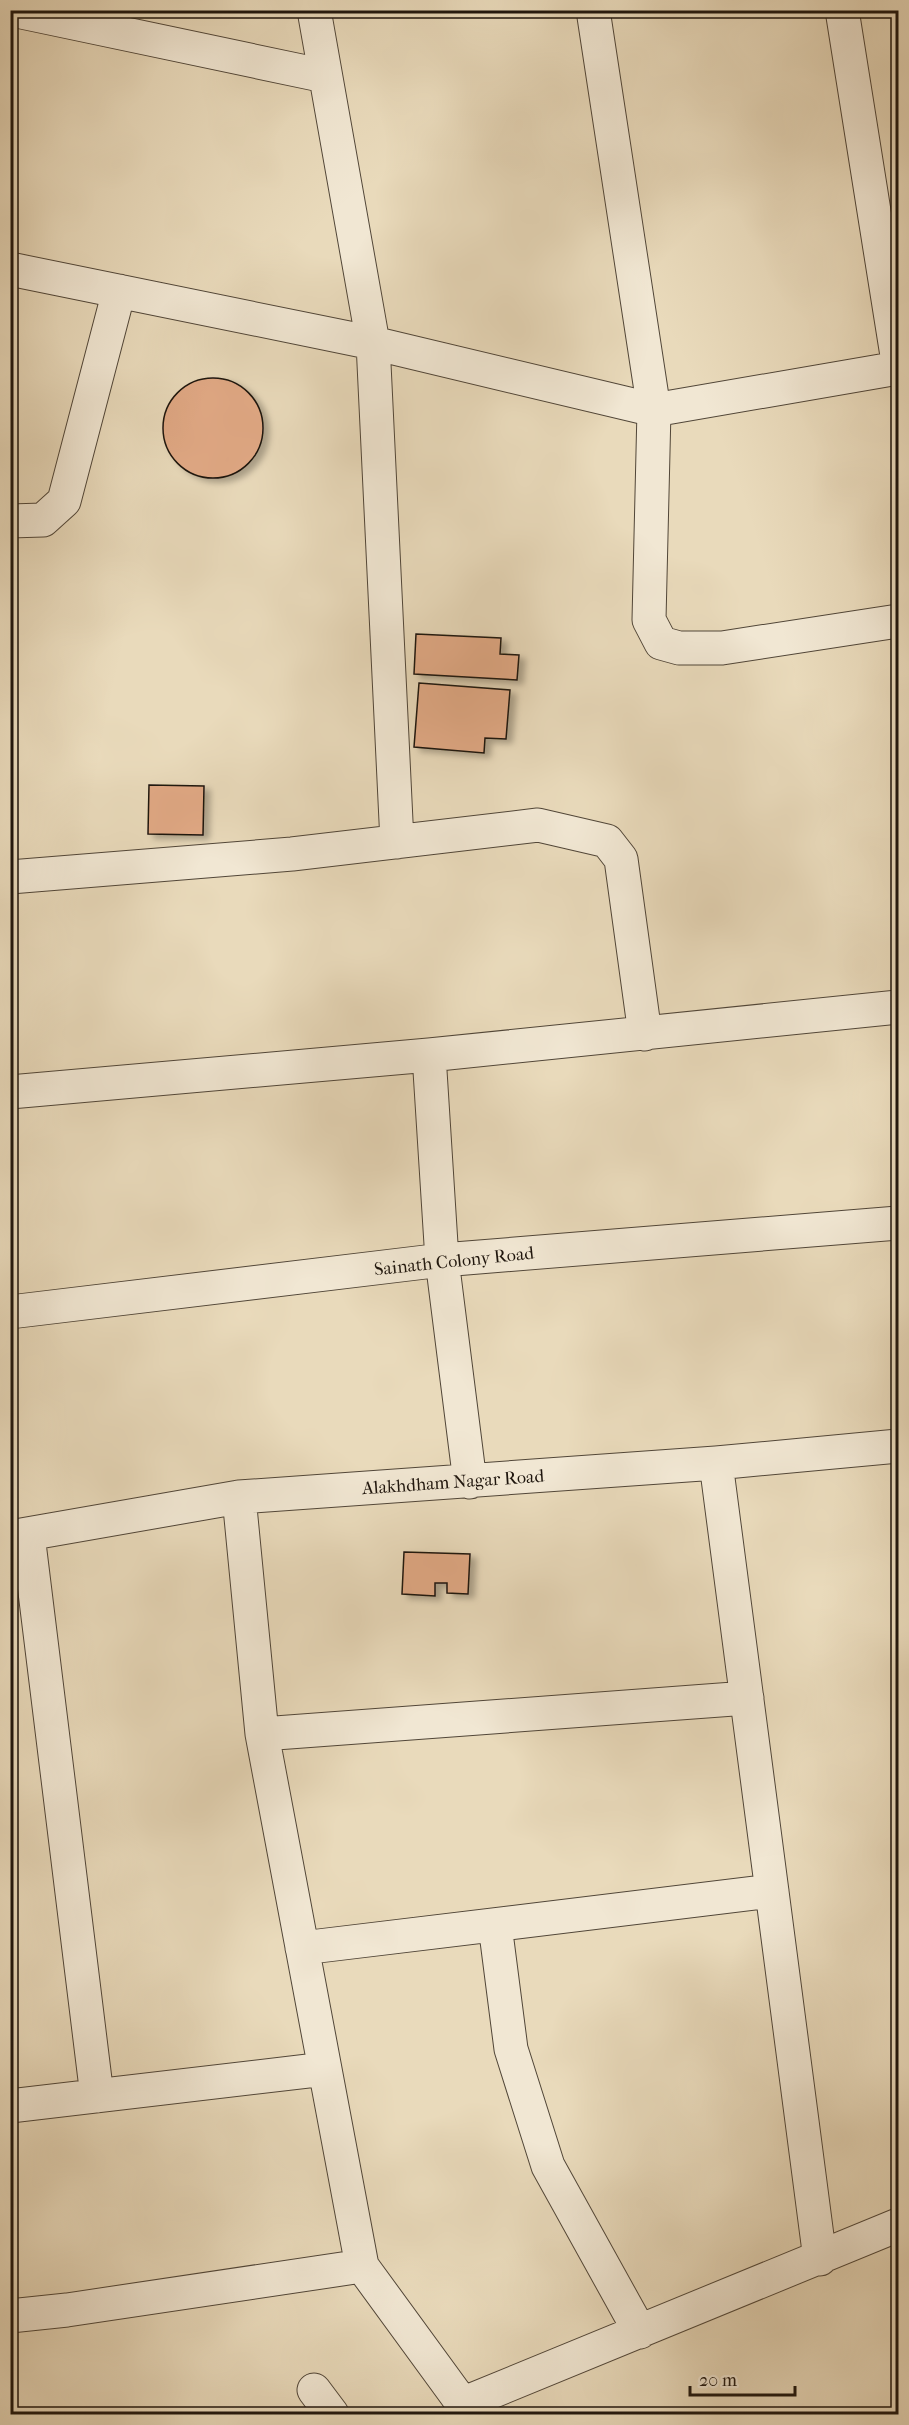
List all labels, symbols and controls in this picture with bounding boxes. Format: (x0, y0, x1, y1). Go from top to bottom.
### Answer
street label: Sainath Colony Road (373, 1243, 535, 1280)
street label: Alakhdham Nagar Road (360, 1466, 545, 1499)
scale bar (690, 2359, 795, 2397)
text: 20 m (699, 2370, 737, 2391)

